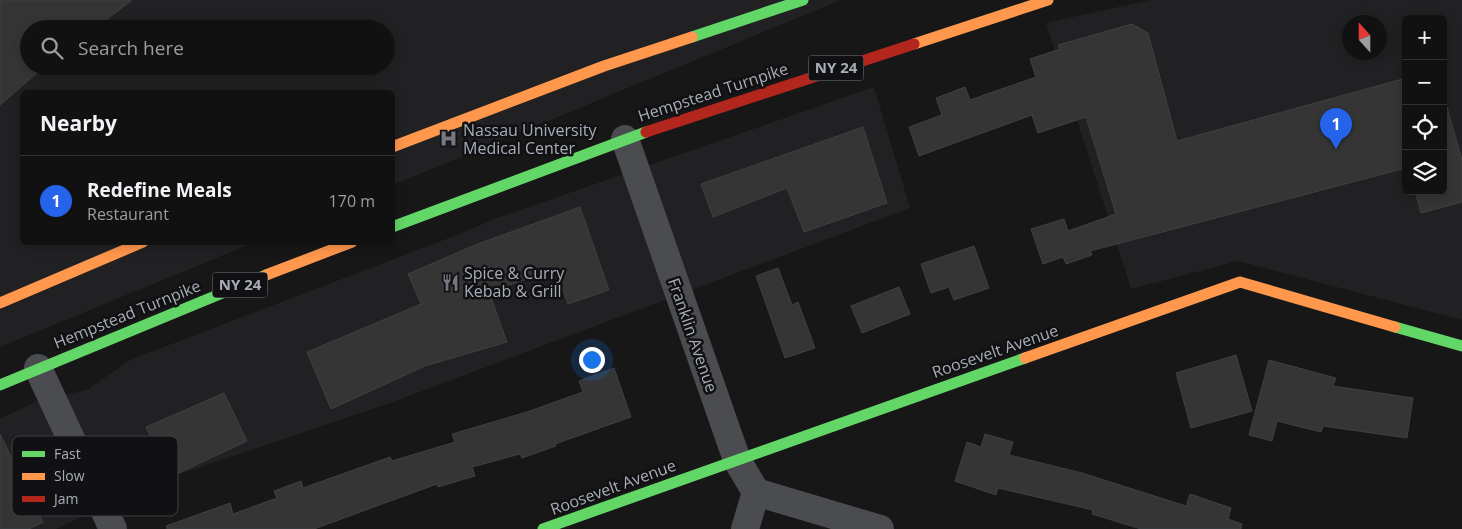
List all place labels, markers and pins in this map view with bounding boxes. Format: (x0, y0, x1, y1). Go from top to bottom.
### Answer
pin: 1 (1320, 108, 1352, 149)
place label: Nassau University Medical Center (463, 119, 597, 159)
hospital icon: Nassau University Medical Center (439, 129, 459, 149)
place label: Spice & Curry Kebab & Grill (464, 262, 565, 302)
restaurant icon: Spice & Curry Kebab & Grill (440, 272, 460, 292)

